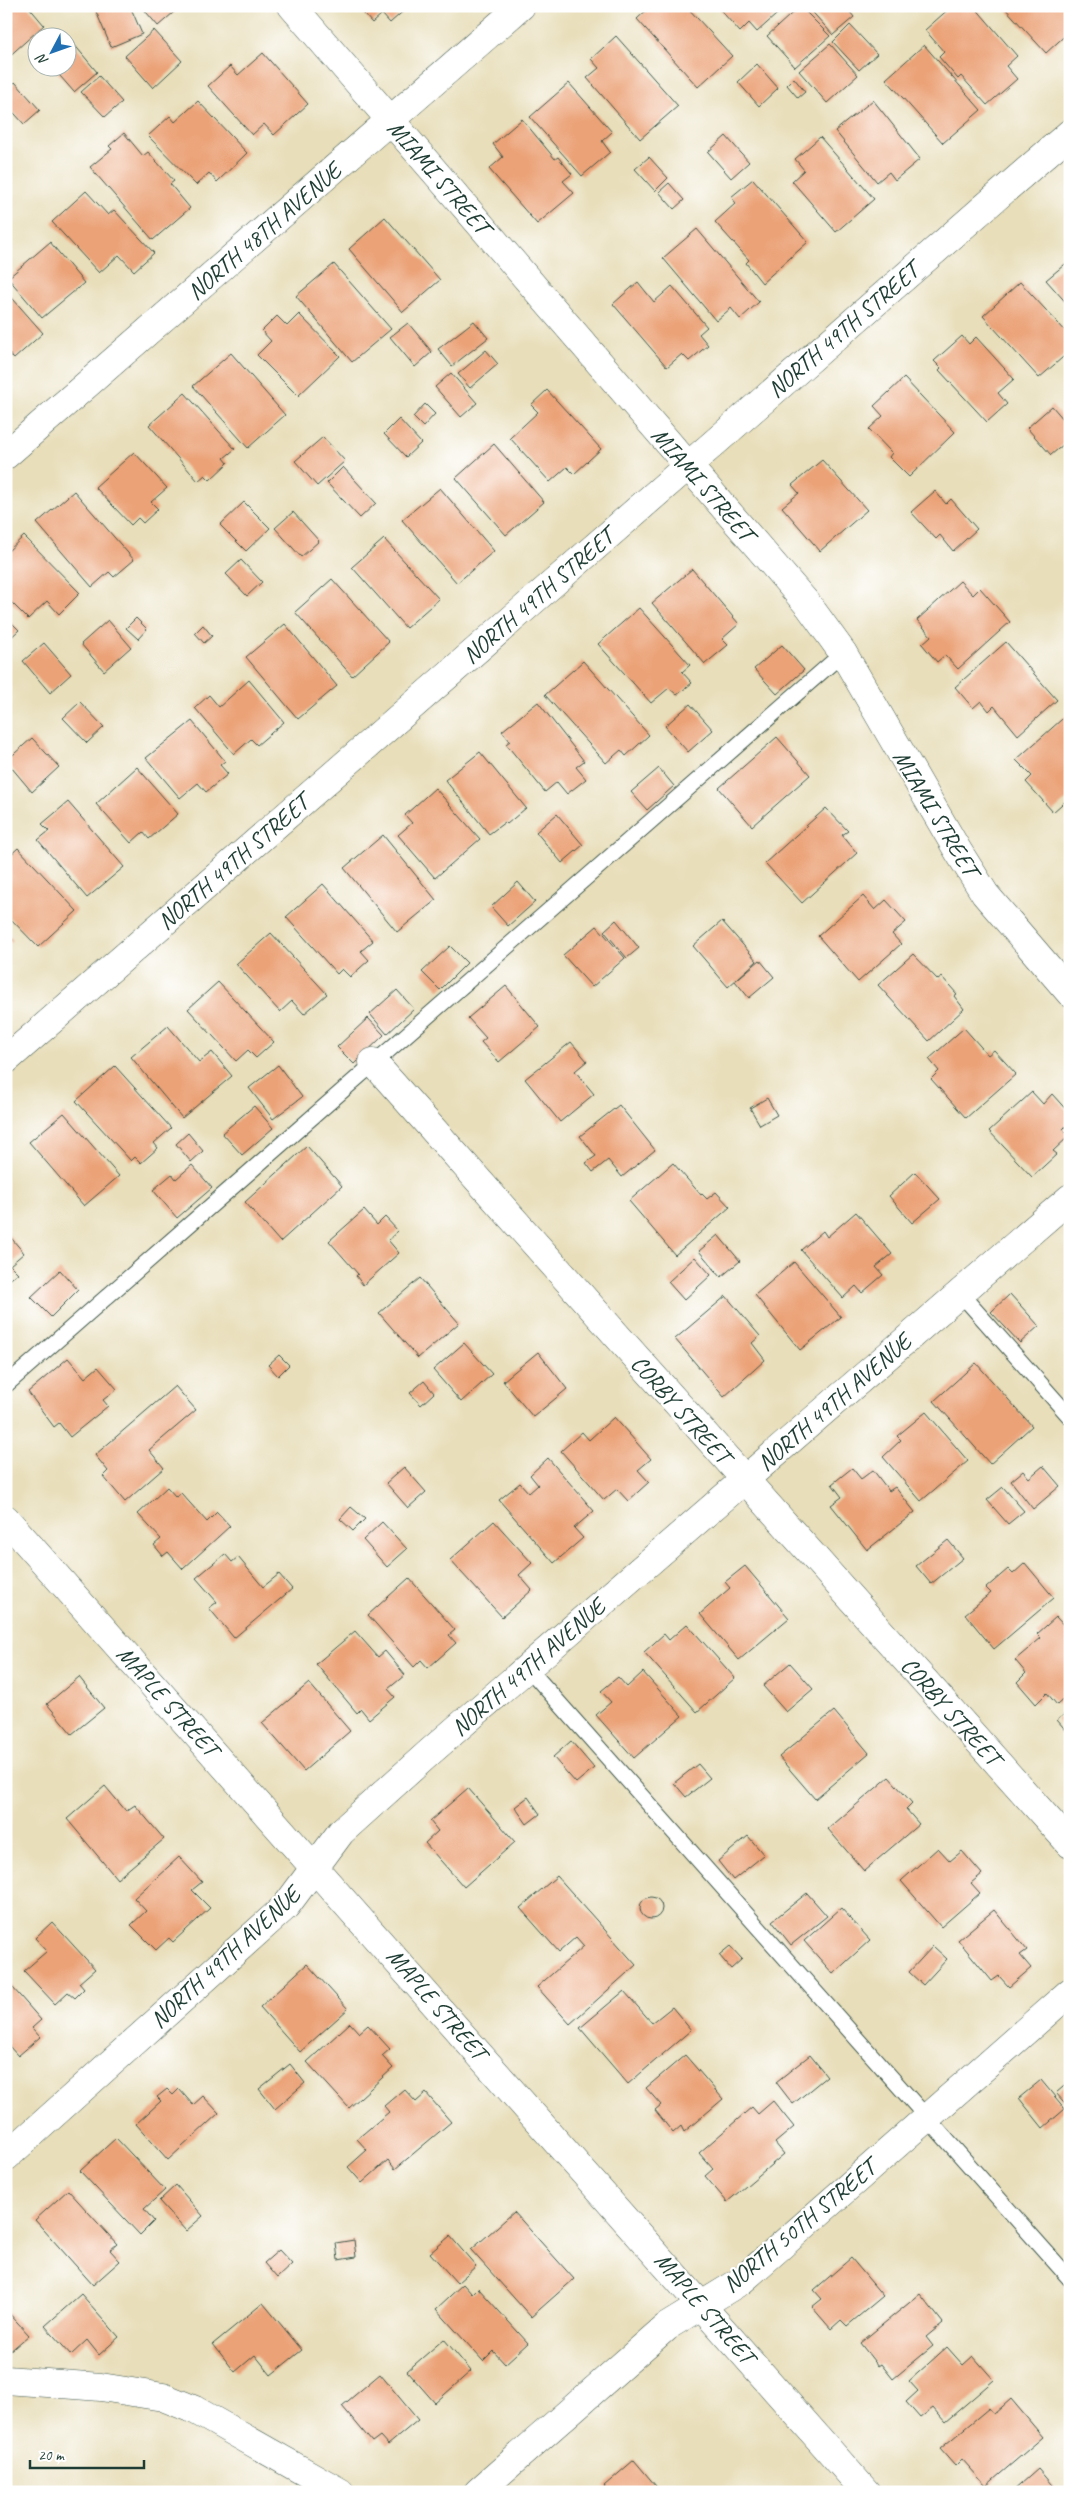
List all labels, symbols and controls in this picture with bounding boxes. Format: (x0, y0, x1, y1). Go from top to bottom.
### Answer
north arrow (28, 28, 78, 78)
text: N (32, 50, 52, 69)
street label: MIAMI STREET (381, 114, 501, 245)
street label: NORTH 48TH AVENUE (181, 154, 350, 306)
street label: NORTH 49TH STREET (761, 252, 930, 404)
street label: MIAMI STREET (645, 421, 765, 552)
street label: NORTH 49TH STREET (456, 518, 625, 670)
street label: MIAMI STREET (887, 744, 989, 887)
street label: NORTH 49TH STREET (151, 784, 320, 936)
street label: NORTH 49TH AVENUE (751, 1325, 920, 1477)
street label: CORBY STREET (625, 1349, 741, 1474)
street label: NORTH 49TH AVENUE (445, 1590, 614, 1742)
street label: MAPLE STREET (110, 1639, 229, 1766)
street label: CORBY STREET (895, 1651, 1011, 1776)
street label: NORTH 49TH AVENUE (144, 1877, 309, 2034)
street label: MAPLE STREET (380, 1942, 497, 2070)
street label: NORTH 50TH STREET (716, 2149, 886, 2299)
street label: MAPLE STREET (648, 2246, 765, 2374)
scale bar (30, 2438, 144, 2470)
text: 20 m (38, 2446, 65, 2465)

